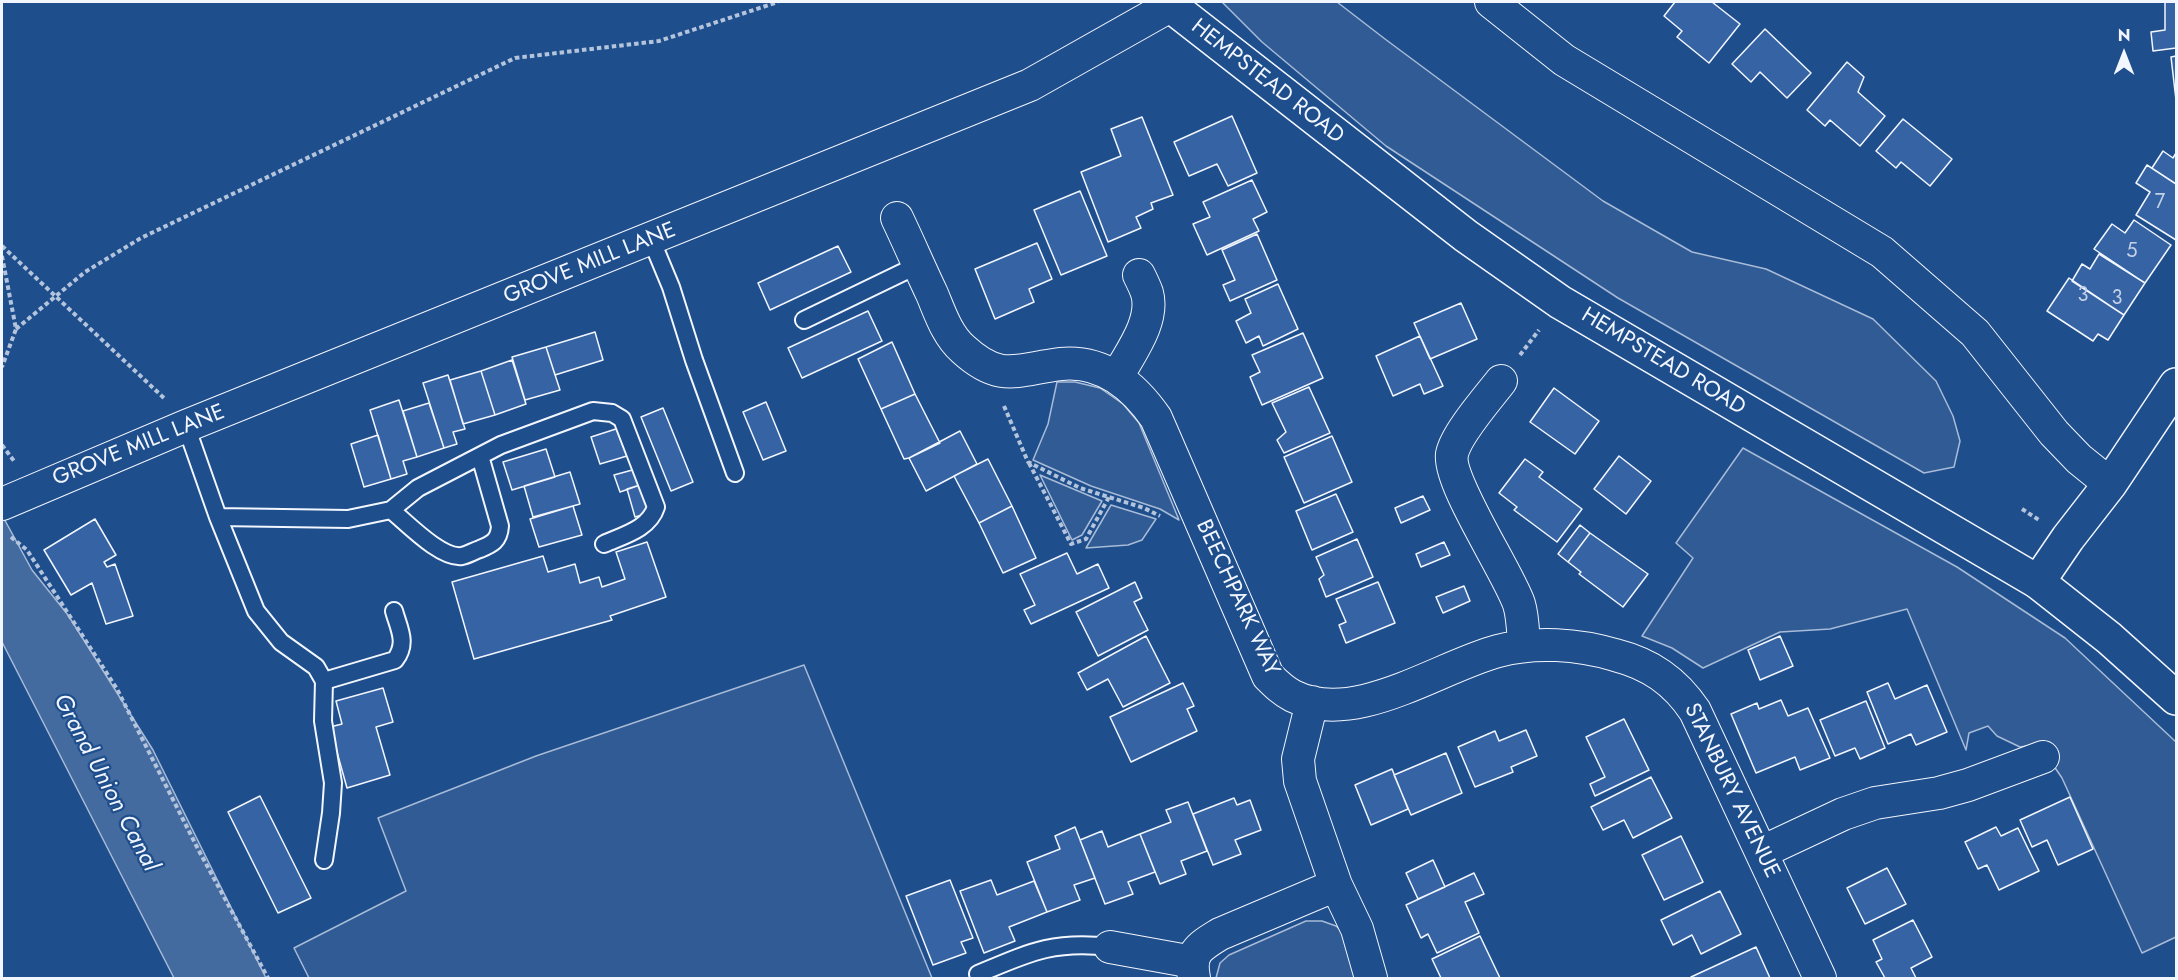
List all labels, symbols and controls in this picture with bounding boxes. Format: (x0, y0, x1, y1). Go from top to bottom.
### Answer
street label: HEMPSTEAD ROAD (1185, 14, 1349, 150)
north arrow (2094, 24, 2154, 84)
text: N (2118, 24, 2130, 47)
house number: 7 (2155, 191, 2165, 215)
street label: GROVE MILL LANE (500, 217, 680, 311)
house number: 5 (2126, 240, 2138, 264)
house number: 3 (2078, 284, 2088, 308)
house number: 3 (2112, 287, 2122, 311)
street label: HEMPSTEAD ROAD (1576, 303, 1750, 421)
street label: GROVE MILL LANE (49, 399, 229, 493)
street label: BEECHPARK WAY (1189, 516, 1285, 680)
water label: Grand Union Canal (46, 689, 164, 877)
street label: STANBURY AVENUE (1677, 699, 1785, 883)

